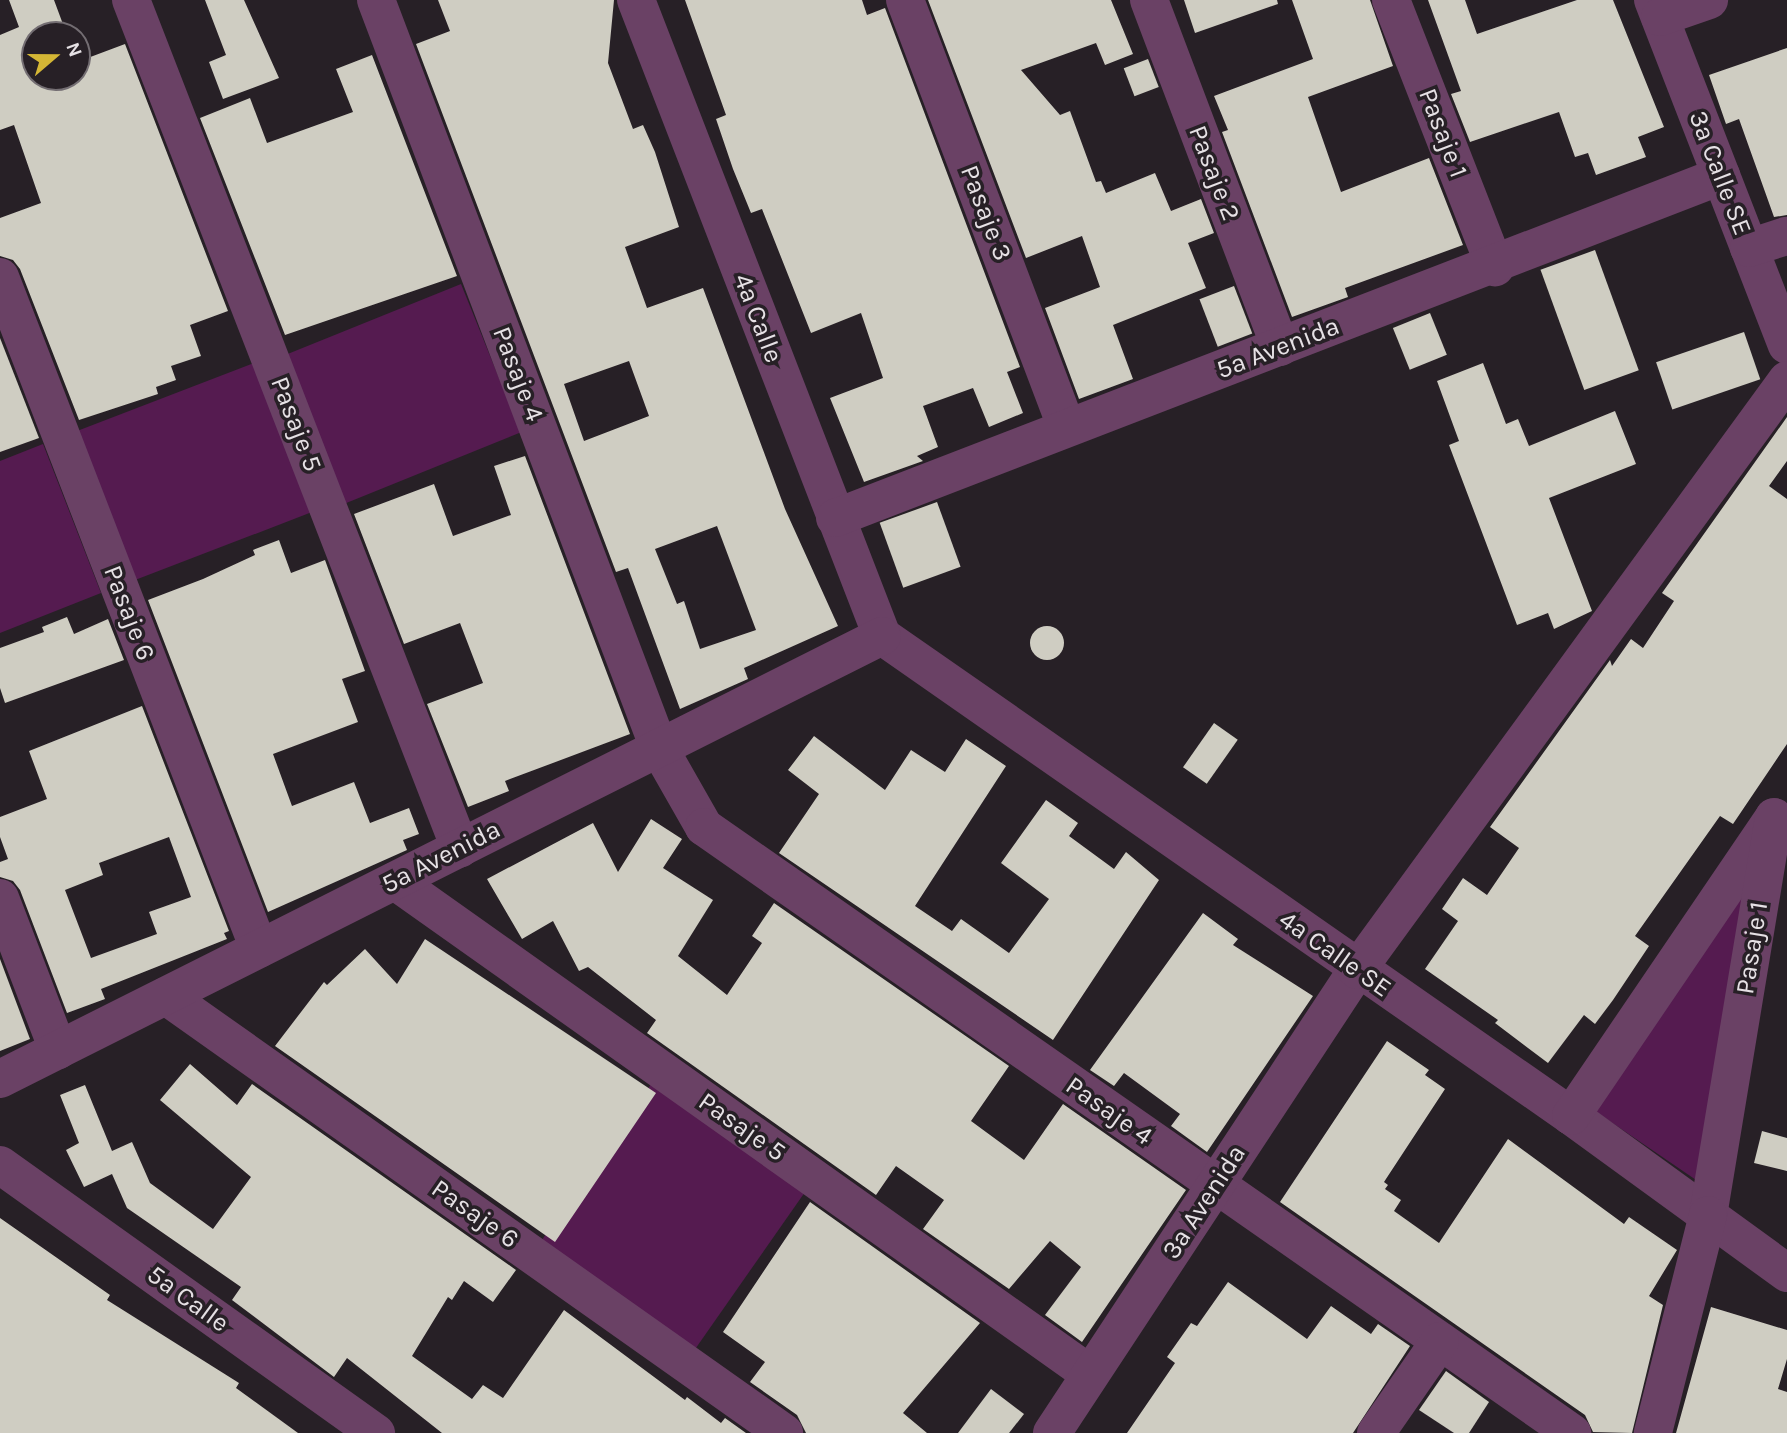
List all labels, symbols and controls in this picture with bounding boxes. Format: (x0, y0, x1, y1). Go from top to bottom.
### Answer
north arrow (21, 21, 91, 91)
text: N (61, 39, 87, 60)
street label: Pasaje 1 (1412, 84, 1474, 182)
street label: 3a Calle SE (1682, 106, 1758, 240)
street label: Pasaje 2 (1182, 121, 1246, 225)
street label: Pasaje 3 (954, 161, 1018, 265)
street label: 4a Calle (727, 269, 789, 367)
street label: 5a Avenida (1212, 310, 1344, 386)
street label: Pasaje 4 (486, 322, 550, 426)
street label: Pasaje 5 (264, 372, 328, 476)
street label: Pasaje 6 (97, 561, 161, 665)
street label: 5a Avenida (376, 814, 506, 900)
street label: Pasaje 1 (1729, 900, 1775, 996)
street label: 4a Calle SE (1273, 904, 1397, 1004)
street label: Pasaje 4 (1060, 1070, 1158, 1152)
street label: Pasaje 5 (692, 1086, 792, 1168)
street label: 3a Avenida (1156, 1139, 1252, 1265)
street label: Pasaje 6 (425, 1173, 525, 1255)
street label: 5a Calle (141, 1259, 235, 1339)

